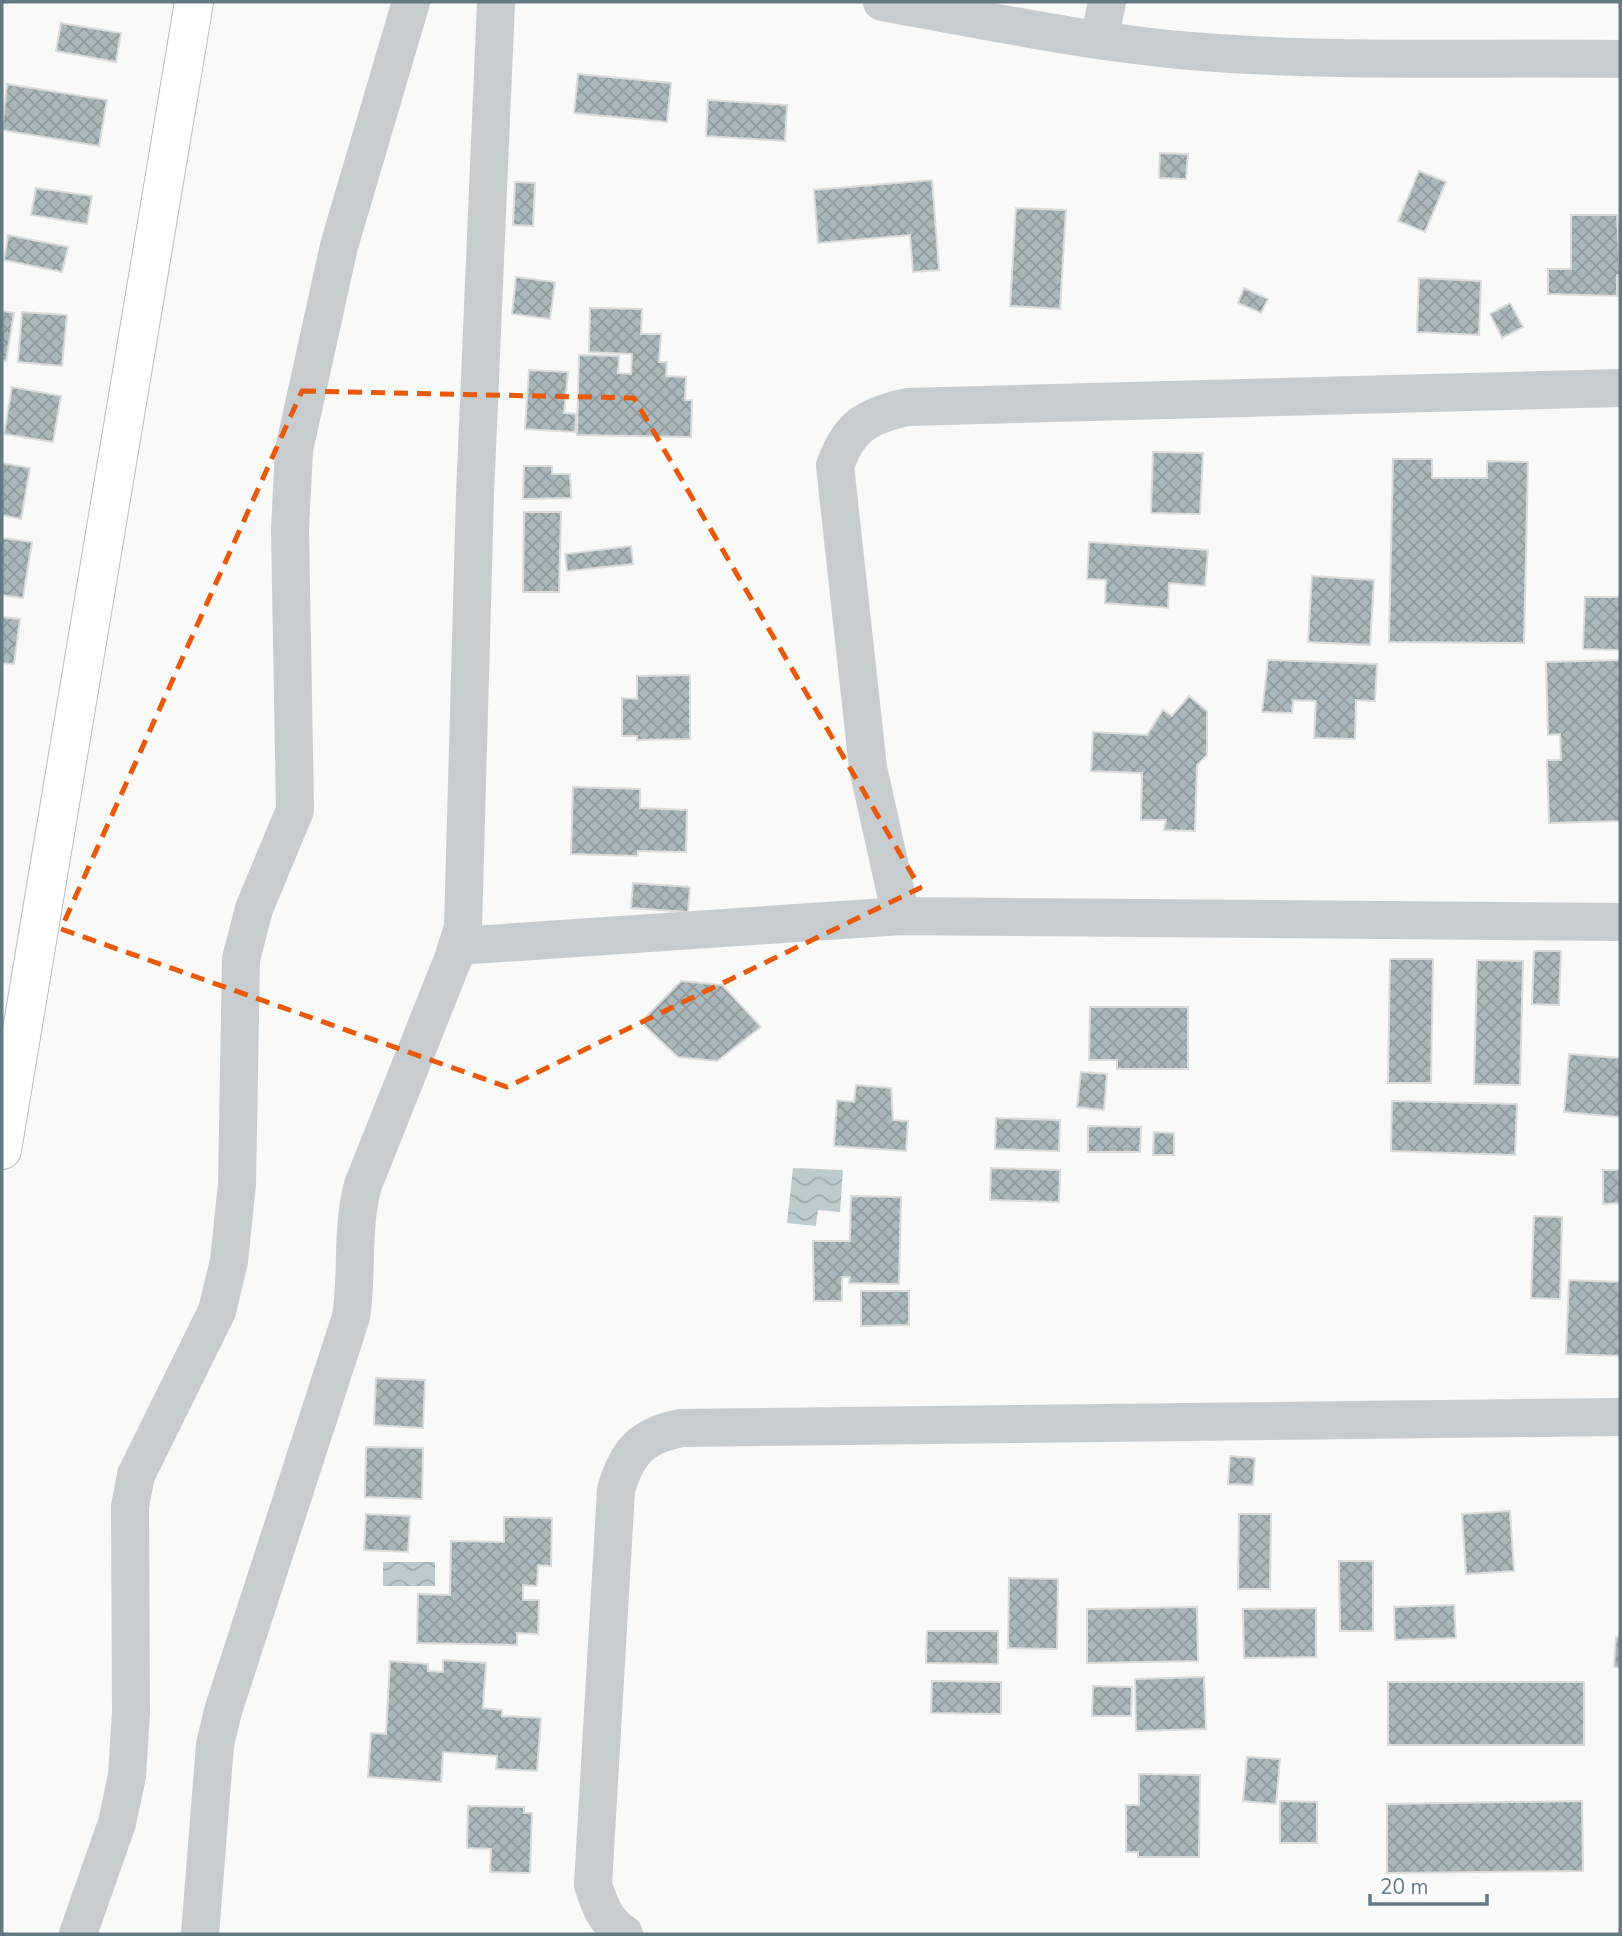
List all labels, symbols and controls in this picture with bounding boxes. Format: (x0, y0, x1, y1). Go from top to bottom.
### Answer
scale bar (1370, 1862, 1487, 1906)
text: 20 m (1380, 1873, 1429, 1901)

